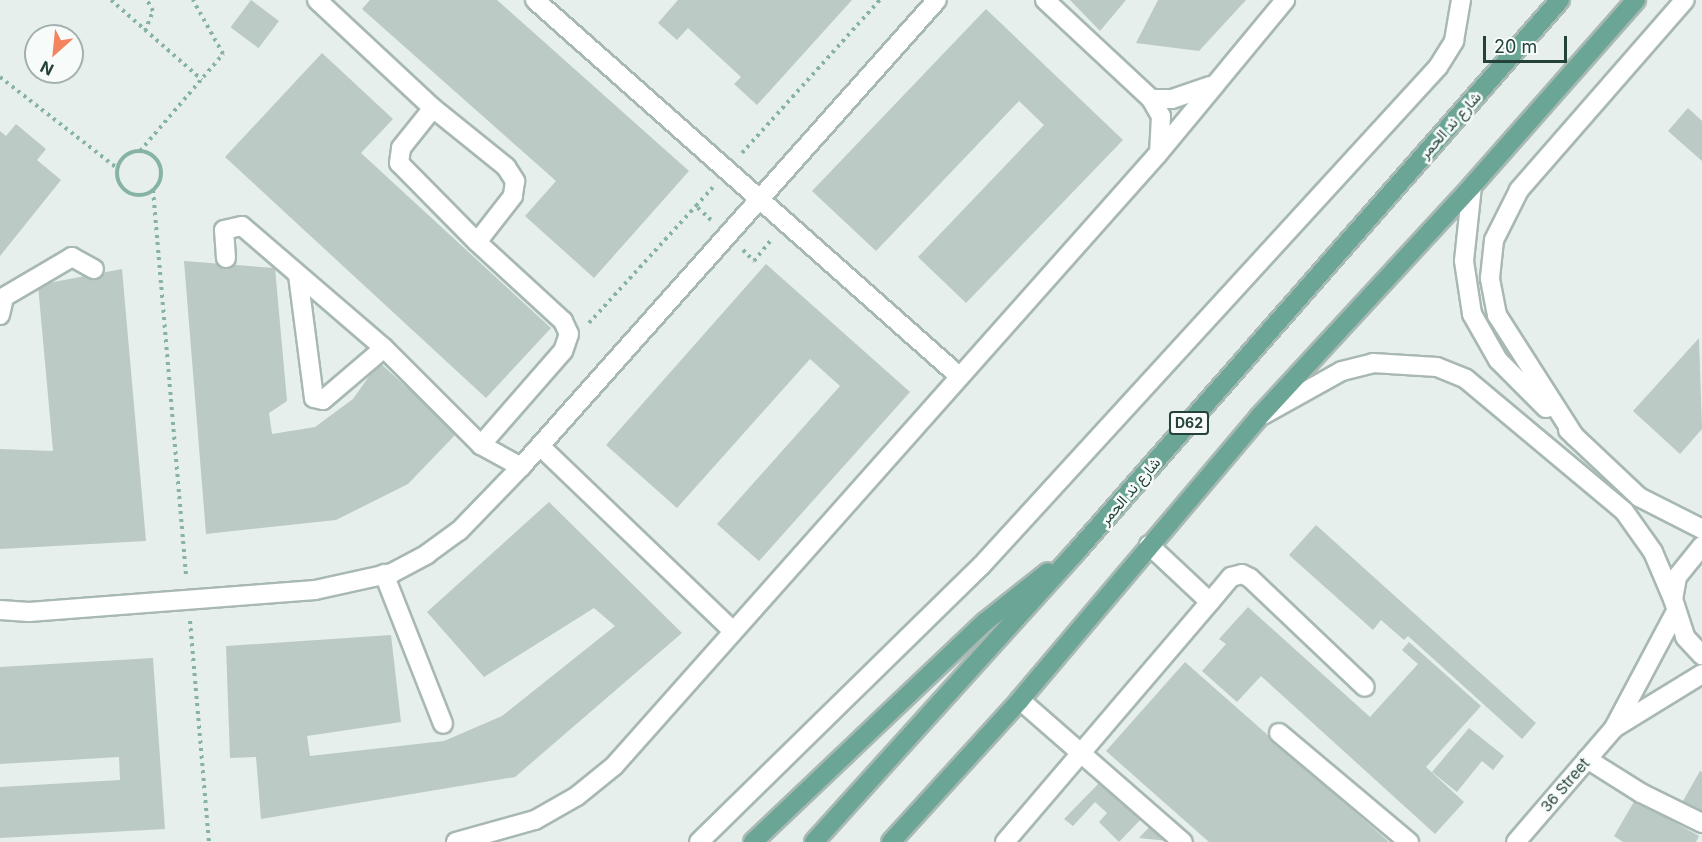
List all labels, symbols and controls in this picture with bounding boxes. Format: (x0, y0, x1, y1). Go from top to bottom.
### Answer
north arrow (24, 24, 84, 84)
scale bar (1486, 24, 1570, 62)
text: 20 m (1494, 36, 1537, 57)
text: N (37, 57, 57, 80)
street label: شارع ند الحمر (1415, 88, 1485, 162)
road number: D62 (1168, 412, 1210, 434)
street label: شارع ند الحمر (1096, 454, 1164, 528)
street label: 36 Street (1537, 755, 1593, 815)

